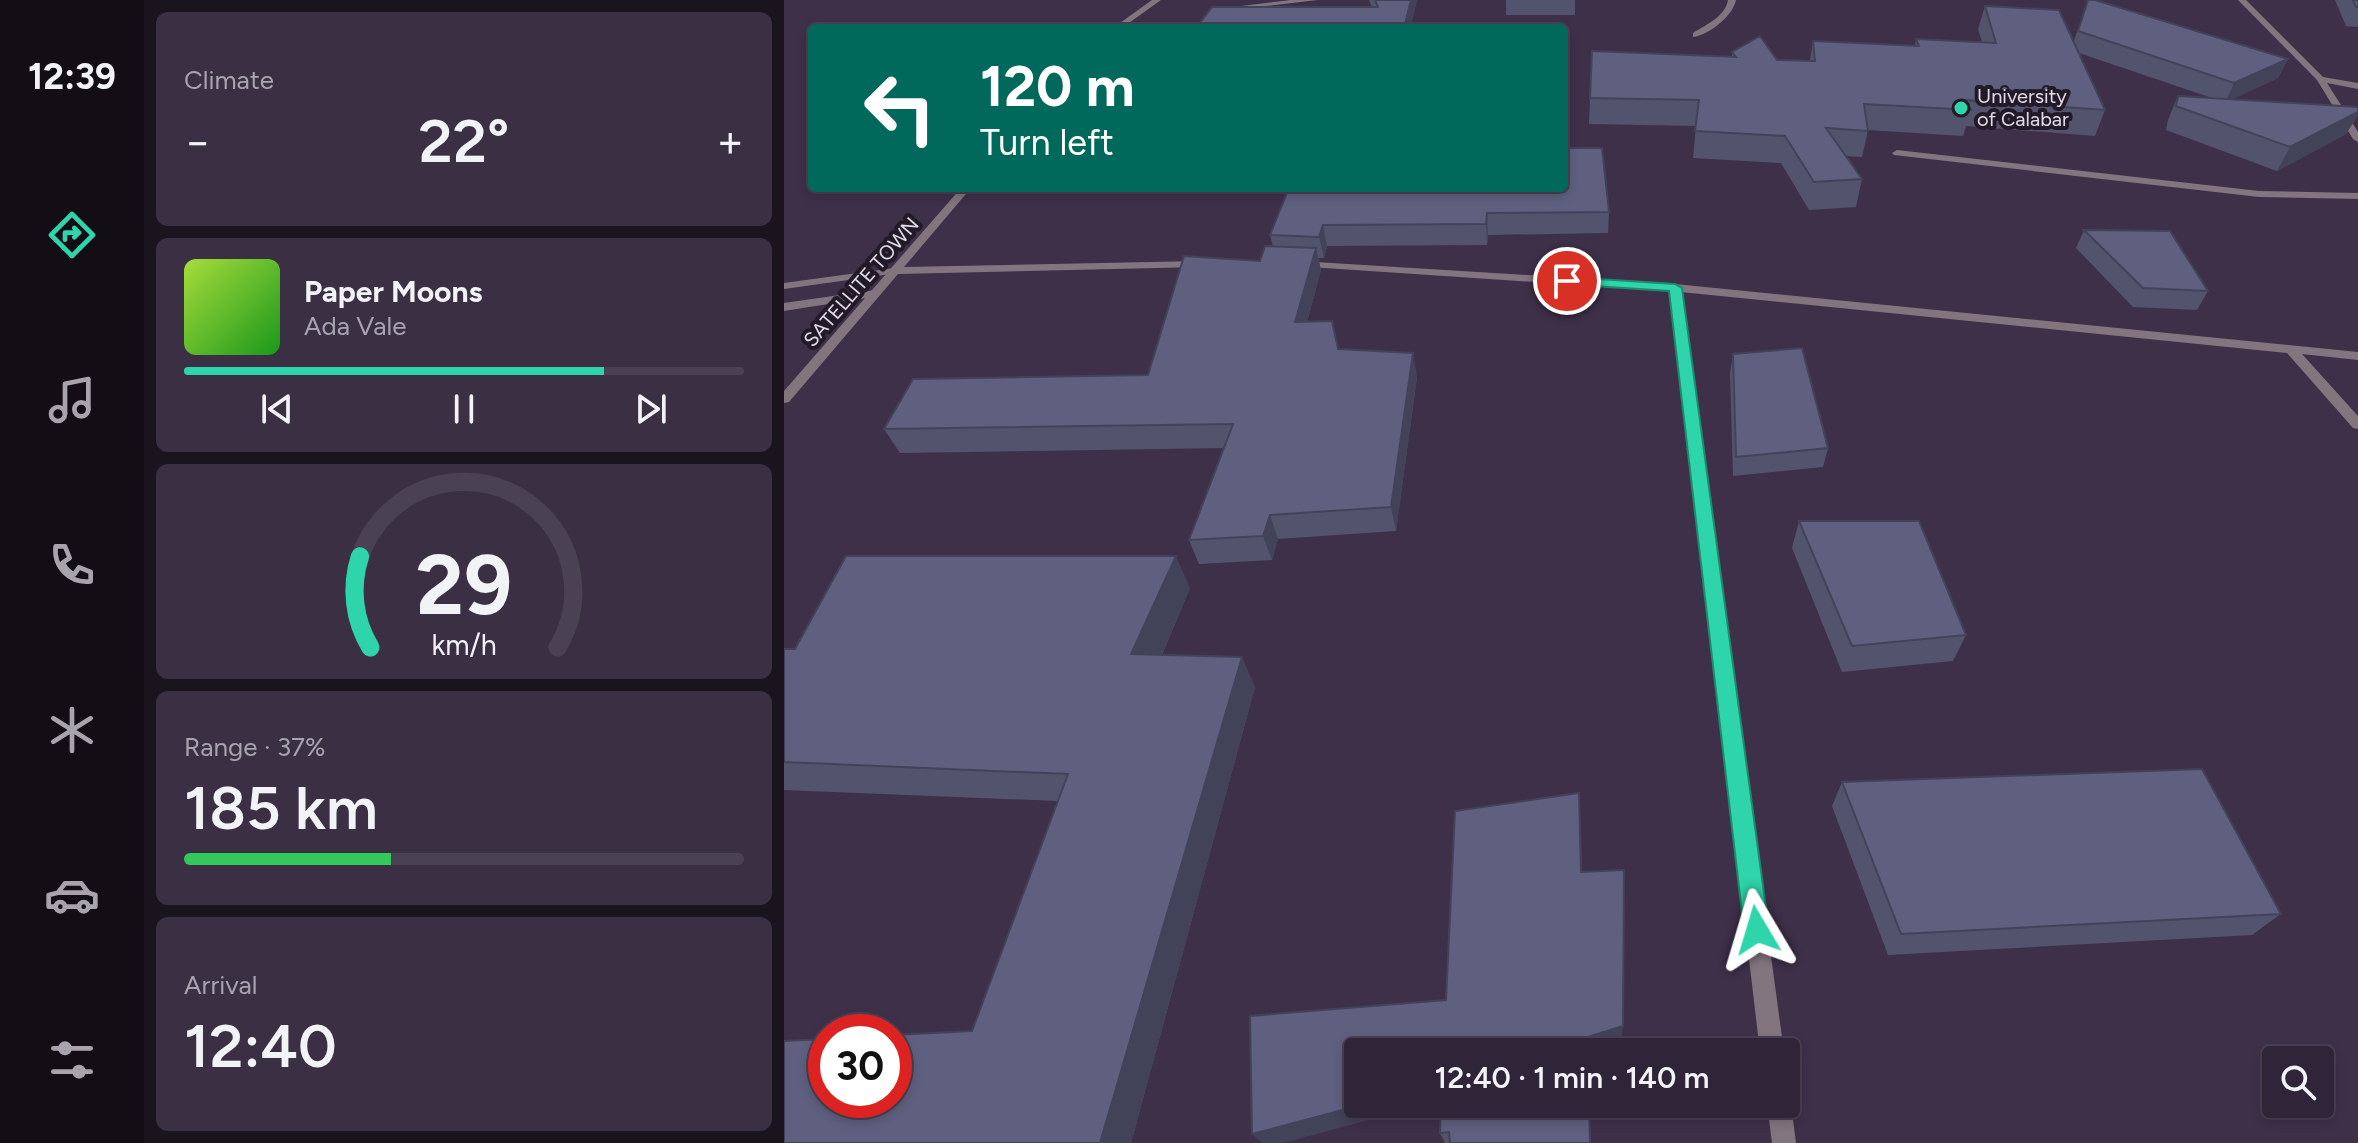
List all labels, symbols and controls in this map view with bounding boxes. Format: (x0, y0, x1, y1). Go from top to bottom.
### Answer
text: 120 m (980, 53, 1135, 120)
text: 12:39 (28, 55, 116, 98)
icon: left (848, 56, 952, 160)
text: Climate (184, 64, 274, 96)
place label: University of Calabar (1977, 84, 2069, 131)
marker: University of Calabar (1952, 99, 1970, 117)
text: 22° (419, 105, 509, 177)
text: − (184, 115, 211, 168)
text: + (717, 115, 744, 168)
text: Turn left (980, 121, 1114, 164)
icon: directions (44, 207, 100, 263)
street label: SATELLITE TOWN (798, 212, 924, 352)
pin (1533, 247, 1601, 315)
icon: arrive (1545, 259, 1589, 303)
text: Paper Moons (304, 273, 483, 310)
text: Ada Vale (304, 310, 407, 342)
icon: music (44, 372, 100, 428)
icon: previous (255, 387, 299, 431)
icon: pause (442, 387, 486, 431)
icon: next (629, 387, 673, 431)
text: 29 (416, 534, 512, 634)
icon: phone (44, 537, 100, 593)
text: km/h (431, 628, 497, 662)
icon: climate (44, 702, 100, 758)
text: Range · 37% (184, 731, 326, 763)
text: 185 km (184, 772, 378, 844)
icon: car (44, 867, 100, 923)
position arrow (1715, 888, 1799, 972)
text: Arrival (184, 969, 257, 1001)
text: 12:40 (184, 1010, 337, 1082)
speed limit sign: 30 (808, 1014, 912, 1118)
icon: filters (44, 1032, 100, 1088)
map controls (2262, 1046, 2334, 1118)
button: search (2262, 1046, 2334, 1118)
text: 12:40 · 1 min · 140 m (1435, 1059, 1709, 1096)

